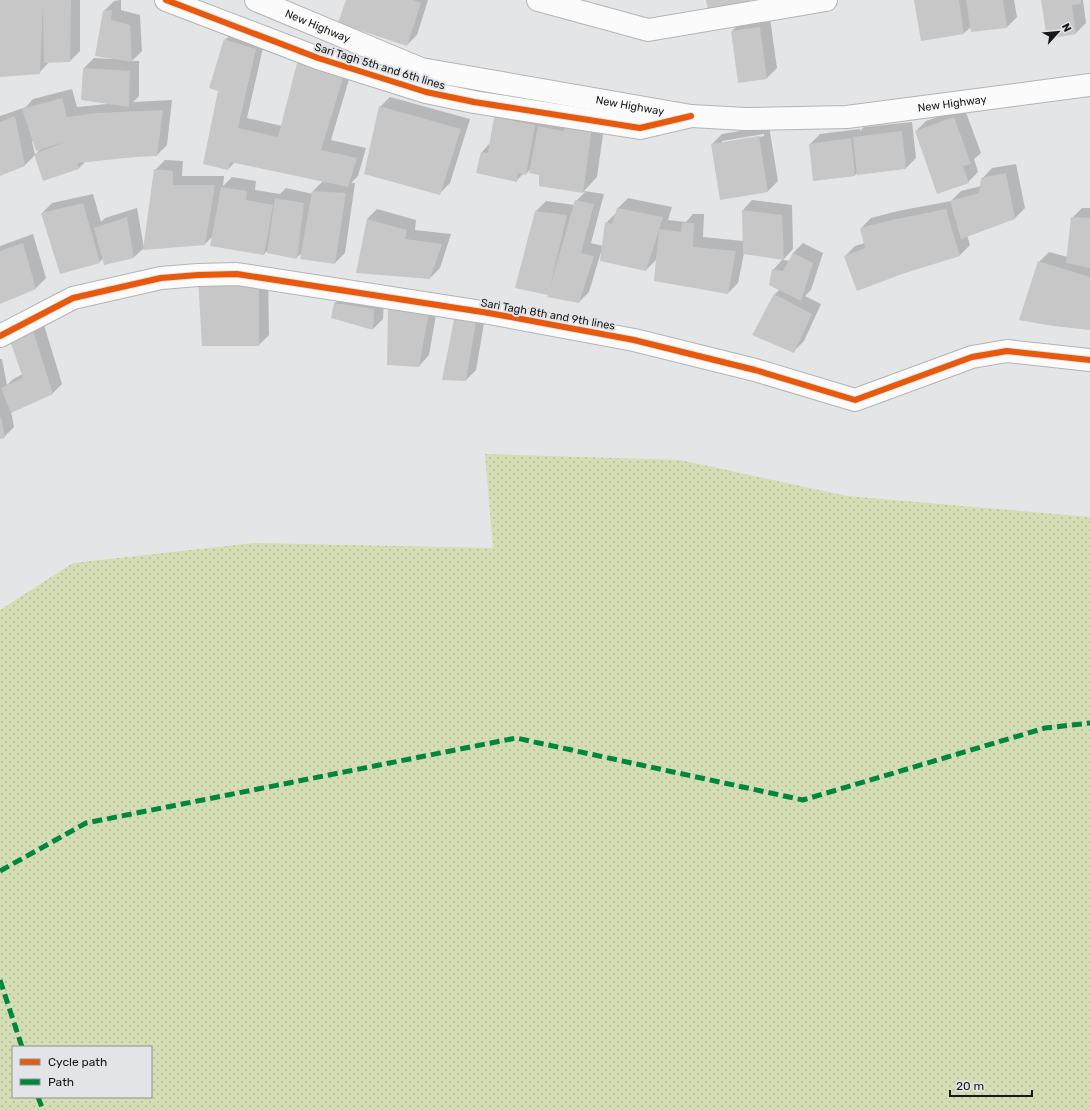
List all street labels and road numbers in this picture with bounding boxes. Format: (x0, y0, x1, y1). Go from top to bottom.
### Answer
street label: New Highway (283, 7, 352, 46)
street label: Sari Tagh 5th and 6th lines (313, 40, 447, 93)
street label: New Highway (917, 93, 987, 115)
street label: New Highway (595, 94, 665, 118)
street label: Sari Tagh 8th and 9th lines (480, 296, 616, 333)

